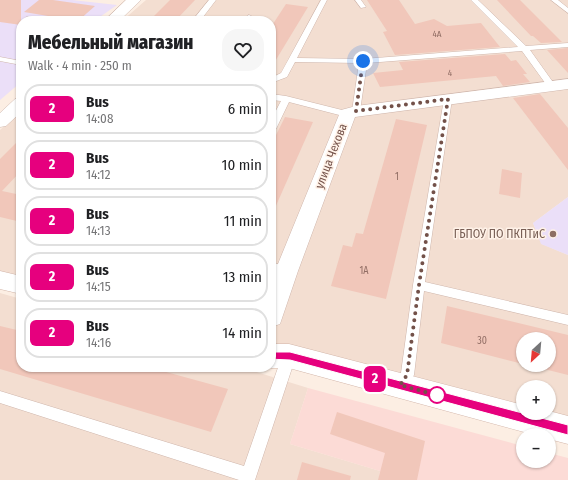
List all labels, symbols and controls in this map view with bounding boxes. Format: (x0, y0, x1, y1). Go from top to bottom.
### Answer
button: heart (222, 29, 264, 71)
house number: 4А (432, 29, 442, 39)
text: Мебельный магазин (28, 31, 193, 54)
your location (353, 51, 373, 71)
text: Walk · 4 min · 250 m (28, 58, 132, 73)
house number: 4 (448, 68, 453, 78)
text: Bus (86, 93, 109, 111)
text: 2 (49, 100, 55, 117)
text: 6 min (228, 100, 262, 118)
text: 14:08 (86, 111, 113, 126)
street label: улица Чехова (312, 121, 350, 191)
text: Bus (86, 149, 109, 167)
text: 2 (49, 156, 55, 173)
text: 10 min (222, 156, 262, 174)
text: 14:12 (86, 167, 110, 182)
house number: 1 (395, 171, 399, 183)
text: Bus (86, 205, 109, 223)
text: 2 (49, 212, 55, 229)
text: 11 min (224, 212, 262, 230)
text: 14:13 (86, 223, 111, 238)
place label: ГБПОУ ПО ПКПТиС (454, 227, 545, 241)
marker: ГБПОУ ПО ПКПТиС (548, 229, 558, 239)
text: Bus (86, 261, 109, 279)
house number: 1А (359, 265, 369, 277)
text: 2 (49, 268, 55, 285)
text: 13 min (223, 268, 262, 286)
text: 14:15 (86, 279, 111, 294)
text: Bus (86, 317, 109, 335)
text: 2 (49, 324, 55, 341)
text: 14 min (222, 324, 262, 342)
north arrow (516, 332, 556, 372)
map controls (516, 332, 556, 468)
text: 14:16 (86, 335, 111, 350)
house number: 30 (477, 335, 487, 347)
line badge: 2 (362, 366, 388, 392)
text: 2 (372, 370, 378, 387)
button: + (516, 380, 556, 420)
unlabelled marker (428, 386, 446, 404)
button: − (516, 428, 556, 468)

